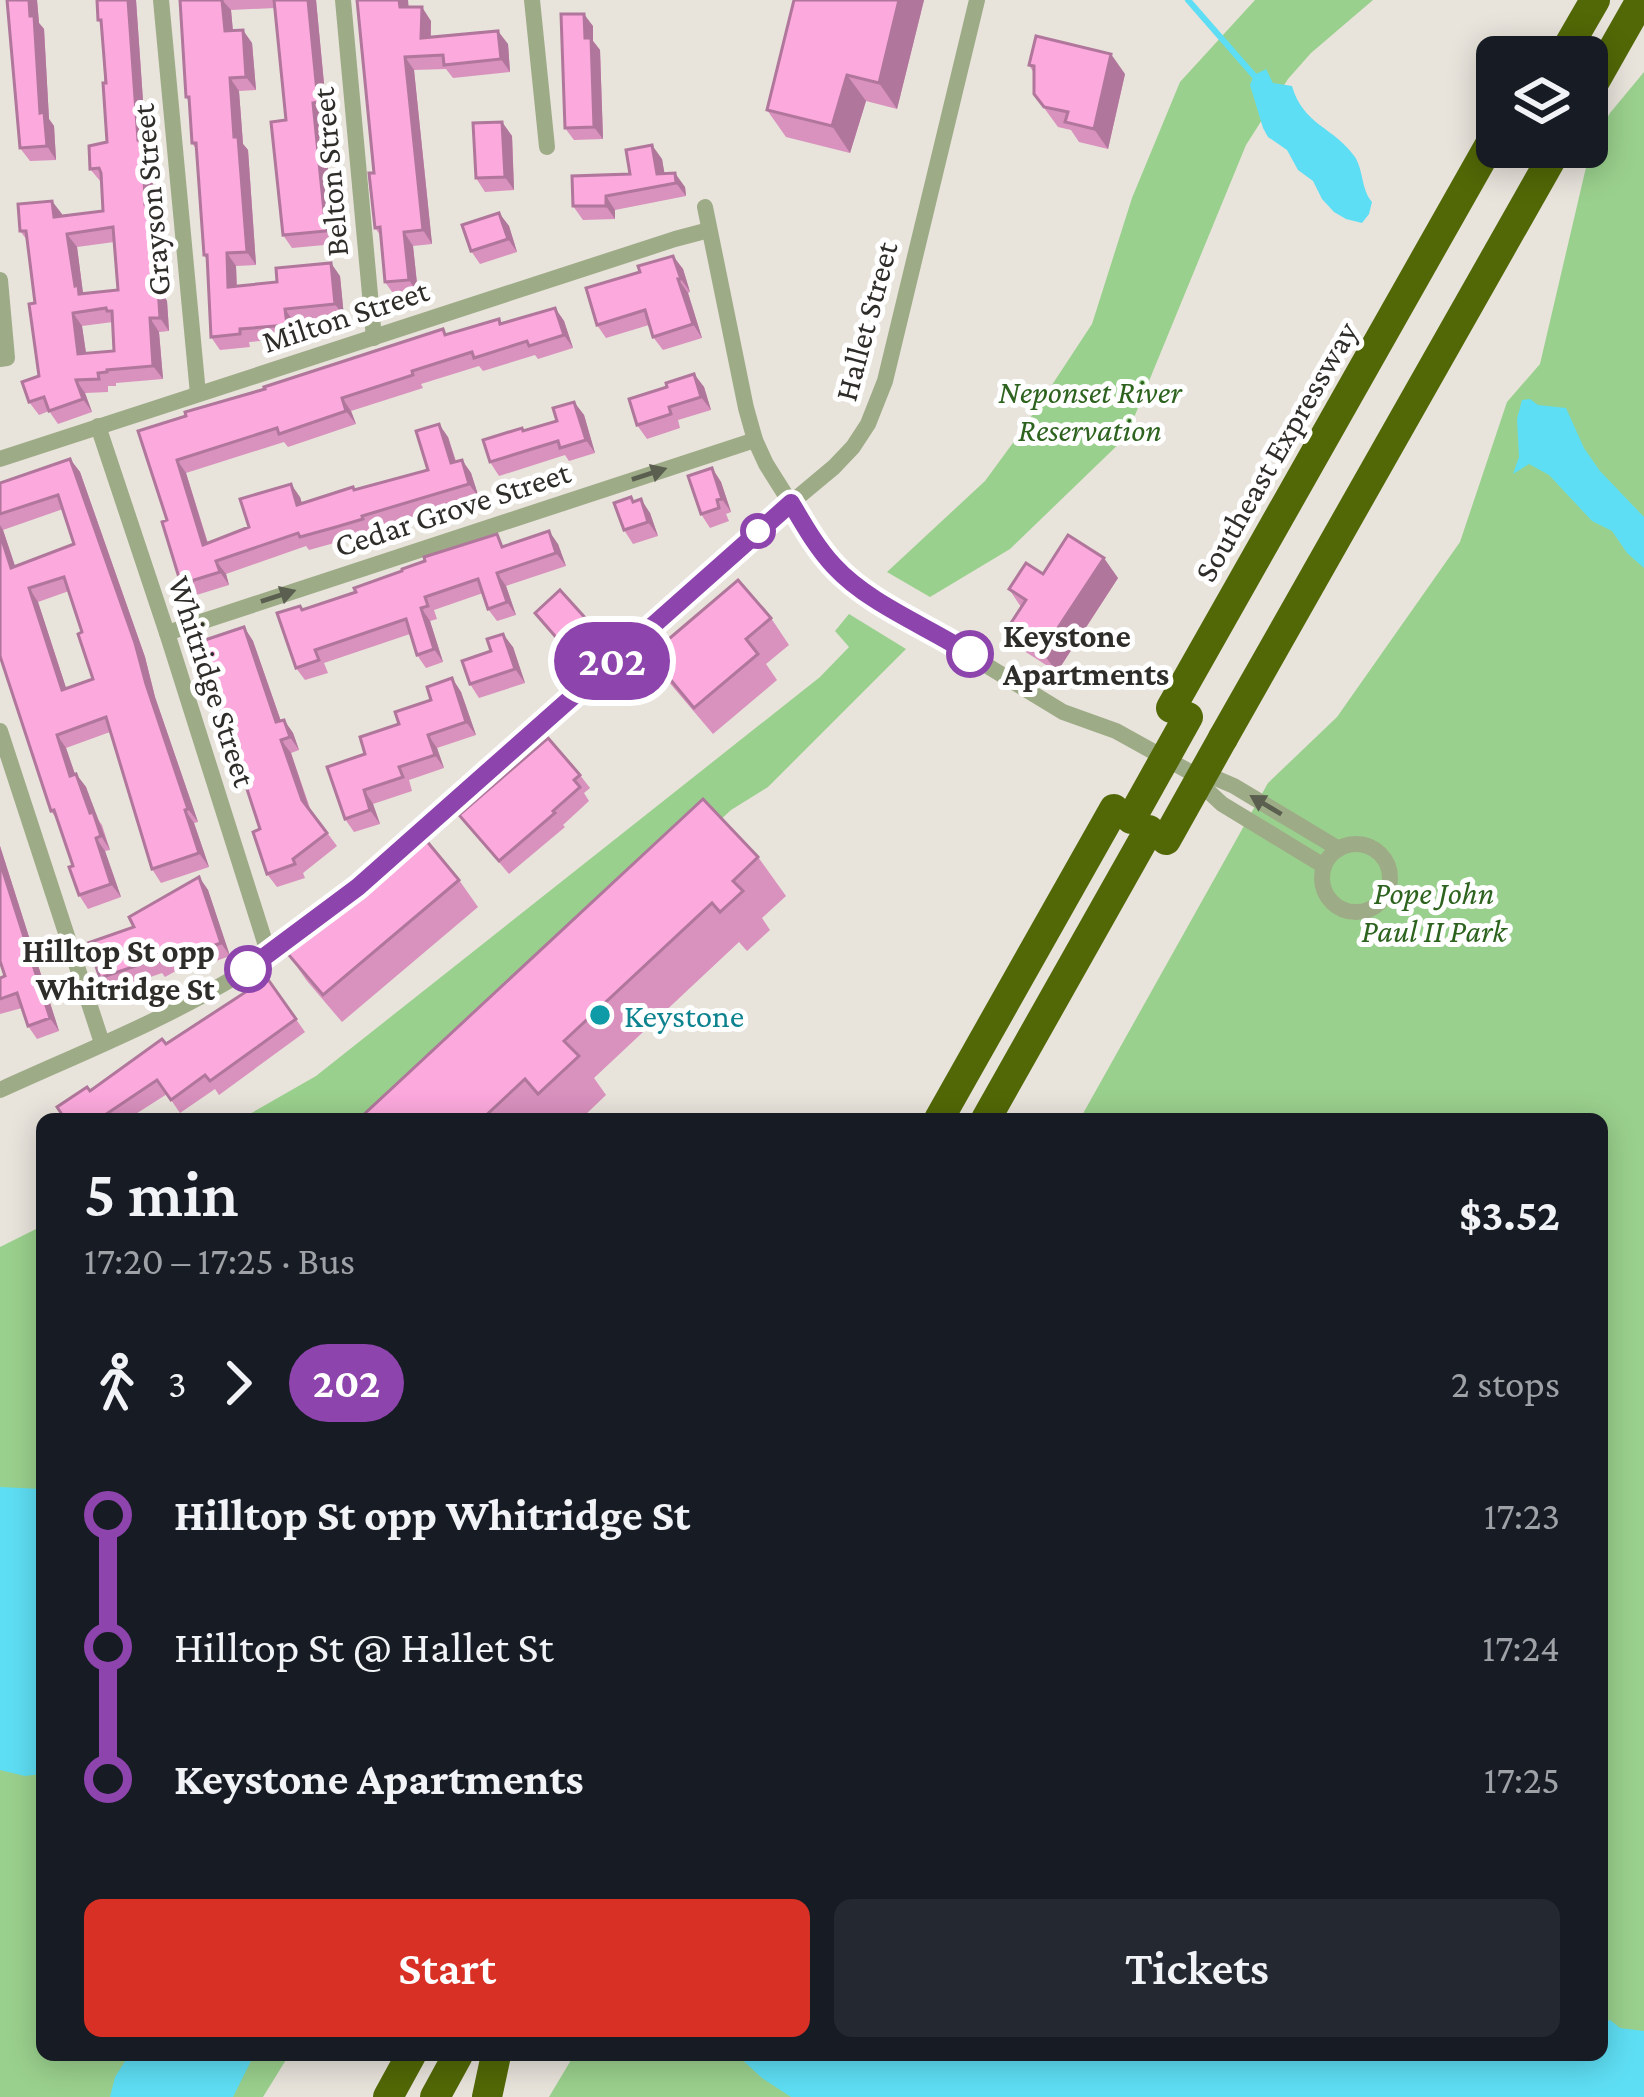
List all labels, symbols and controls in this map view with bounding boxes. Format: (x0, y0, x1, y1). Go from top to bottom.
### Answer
map controls (1476, 36, 1608, 168)
button: layers (1476, 36, 1608, 168)
street label: Belton Street (304, 85, 355, 258)
street label: Grayson Street (124, 101, 177, 298)
street label: Hallet Street (826, 236, 905, 405)
street label: Milton Street (257, 271, 434, 360)
street label: Southeast Expressway (1186, 314, 1365, 588)
park label: Neponset River Reservation (998, 373, 1183, 448)
street label: Cedar Grove Street (330, 453, 576, 564)
one-way arrow (631, 464, 668, 483)
unlabelled marker (742, 515, 774, 547)
street label: Whitridge Street (161, 571, 264, 792)
one-way arrow (260, 586, 297, 605)
place label: Keystone Apartments (1002, 617, 1169, 692)
line badge: 202 (543, 622, 681, 700)
marker: Keystone Apartments (948, 632, 992, 676)
text: 202 (578, 637, 646, 684)
one-way arrow (1249, 796, 1283, 817)
park label: Pope John Paul II Park (1361, 874, 1508, 949)
place label: Hilltop St opp Whitridge St (22, 932, 216, 1007)
marker: Hilltop St opp Whitridge St (226, 947, 270, 991)
place label: Keystone (624, 997, 744, 1034)
marker: Keystone (587, 1002, 613, 1028)
text: 5 min (84, 1157, 239, 1230)
text: $3.52 (1459, 1190, 1560, 1240)
text: 17:20 – 17:25 · Bus (84, 1239, 355, 1282)
icon: walk (84, 1350, 150, 1416)
icon: forward (205, 1350, 271, 1416)
text: 202 (313, 1359, 380, 1406)
text: 3 (168, 1362, 187, 1405)
text: 2 stops (1451, 1362, 1560, 1405)
text: Hilltop St opp Whitridge St (174, 1490, 690, 1540)
text: 17:23 (1484, 1494, 1560, 1537)
text: Hilltop St @ Hallet St (174, 1622, 554, 1672)
text: 17:24 (1482, 1626, 1560, 1669)
text: Keystone Apartments (174, 1754, 584, 1804)
text: 17:25 (1484, 1758, 1560, 1801)
button: Start (84, 1899, 810, 2037)
button: Tickets (834, 1899, 1560, 2037)

